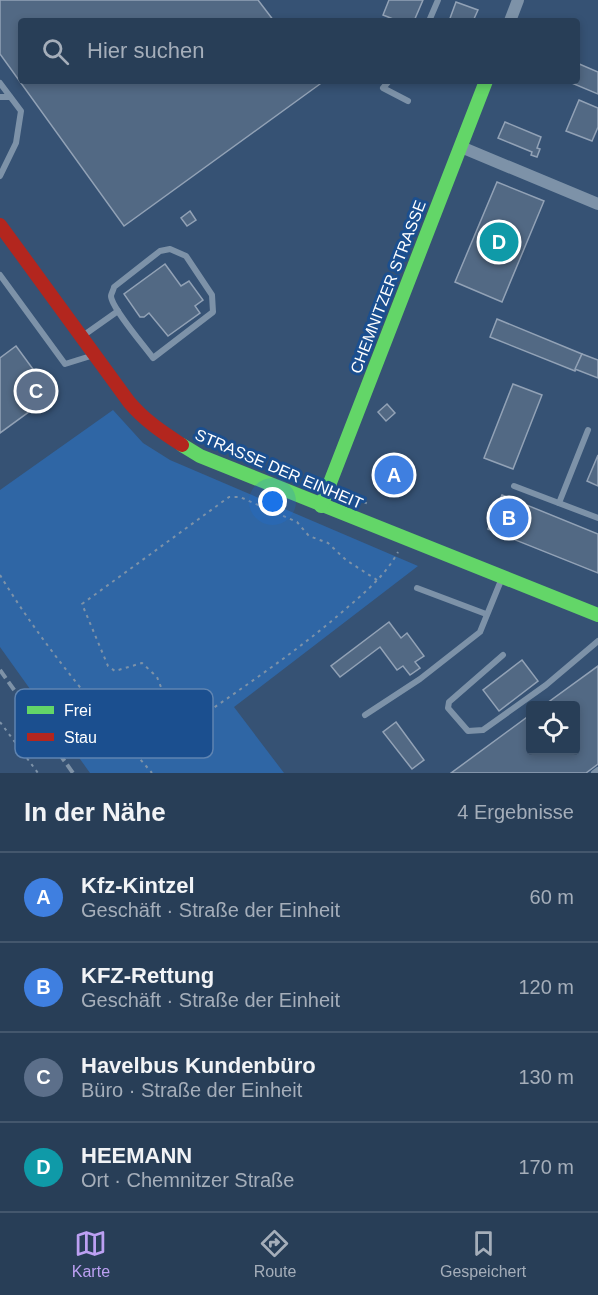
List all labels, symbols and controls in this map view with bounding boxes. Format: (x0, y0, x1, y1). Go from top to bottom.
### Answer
search box (18, 18, 580, 84)
icon: search (39, 35, 72, 68)
text: Hier suchen (87, 38, 204, 63)
street label: CHEMNITZER STRASSE (347, 198, 429, 376)
pin: D (480, 220, 518, 264)
pin: C (16, 368, 56, 414)
street label: STRASSE DER EINHEIT (193, 426, 366, 512)
pin: A (374, 452, 414, 498)
your location (258, 487, 287, 516)
pin: B (490, 496, 528, 540)
legend (15, 689, 213, 758)
map controls (526, 701, 580, 755)
button: locate (526, 701, 580, 755)
text: Frei (64, 702, 92, 719)
text: Stau (64, 729, 97, 746)
text: In der Nähe (24, 797, 166, 827)
text: 4 Ergebnisse (457, 801, 574, 823)
text: Kfz-Kintzel (81, 873, 195, 898)
text: A (36, 886, 51, 908)
text: 60 m (530, 886, 574, 908)
text: Geschäft · Straße der Einheit (81, 899, 340, 921)
text: KFZ-Rettung (81, 963, 214, 988)
text: B (36, 976, 51, 998)
text: 120 m (518, 976, 574, 998)
text: Geschäft · Straße der Einheit (81, 989, 340, 1011)
text: Havelbus Kundenbüro (81, 1053, 316, 1078)
text: C (36, 1066, 51, 1088)
text: 130 m (518, 1066, 574, 1088)
text: Büro · Straße der Einheit (81, 1079, 302, 1101)
text: HEEMANN (81, 1143, 192, 1168)
text: D (36, 1156, 51, 1178)
text: 170 m (518, 1156, 574, 1178)
text: Ort · Chemnitzer Straße (81, 1169, 294, 1191)
tab: Karte (72, 1227, 110, 1281)
tab: Route (254, 1227, 296, 1281)
tab: Gespeichert (440, 1227, 526, 1281)

